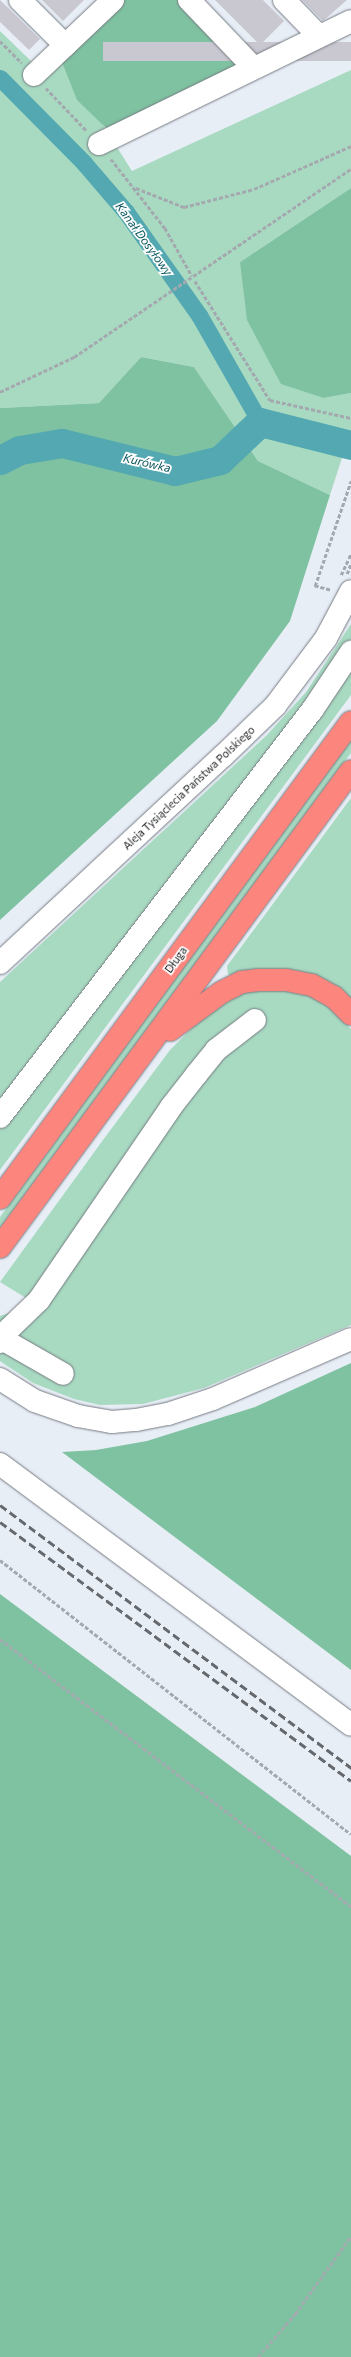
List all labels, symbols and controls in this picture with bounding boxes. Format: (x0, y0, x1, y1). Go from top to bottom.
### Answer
water label: Kanał Dosyłowy (113, 200, 175, 278)
water label: Kurówka (122, 451, 172, 475)
street label: Aleja Tysiąclecia Państwa Polskiego (120, 723, 258, 853)
street label: Długa (162, 944, 190, 976)

